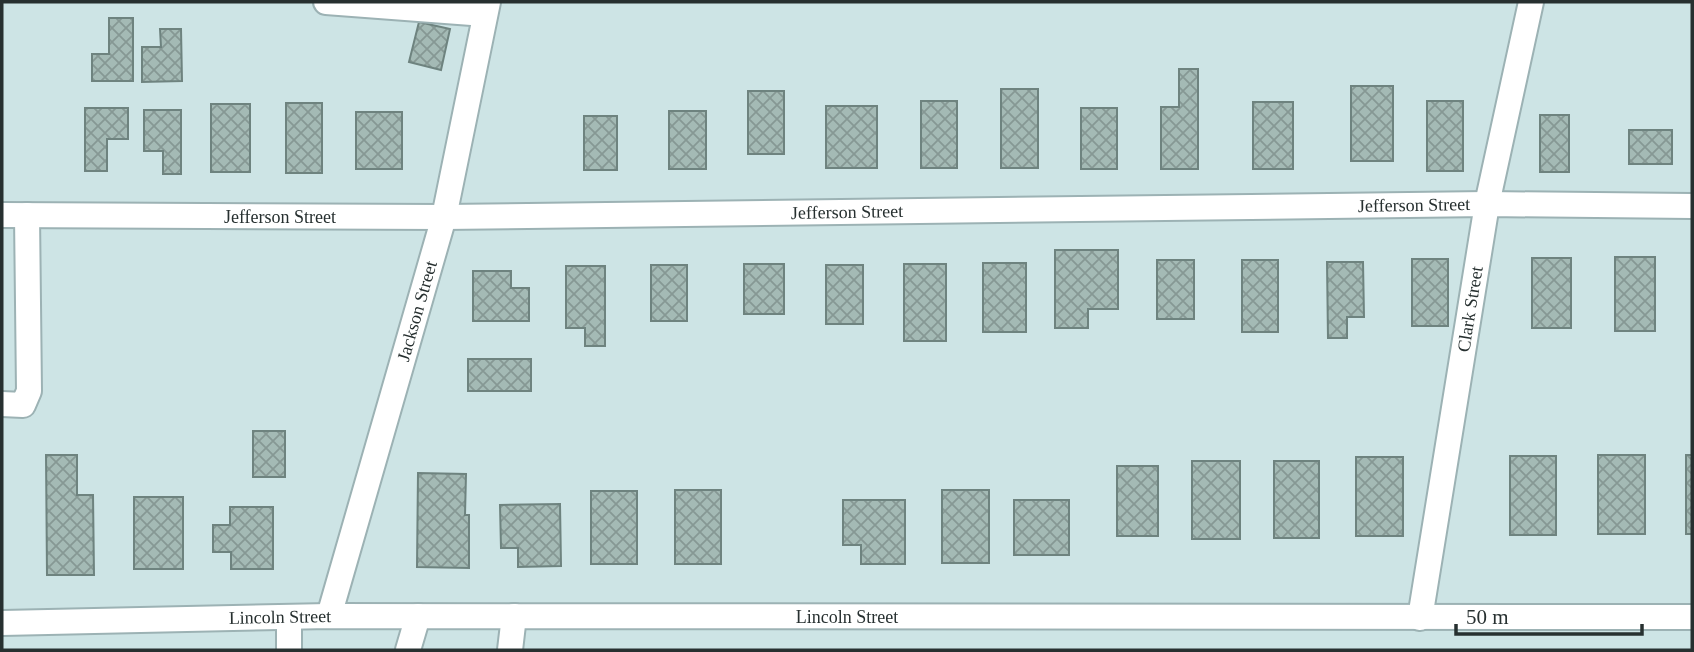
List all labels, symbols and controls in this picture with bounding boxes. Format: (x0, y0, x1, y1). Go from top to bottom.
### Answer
street label: Jefferson Street (1358, 194, 1470, 216)
street label: Jefferson Street (791, 201, 903, 223)
street label: Jefferson Street (224, 207, 336, 227)
street label: Jackson Street (393, 259, 441, 363)
street label: Clark Street (1453, 265, 1487, 353)
scale bar (1456, 592, 1642, 636)
text: 50 m (1466, 605, 1509, 629)
street label: Lincoln Street (229, 606, 331, 628)
street label: Lincoln Street (796, 607, 898, 627)

